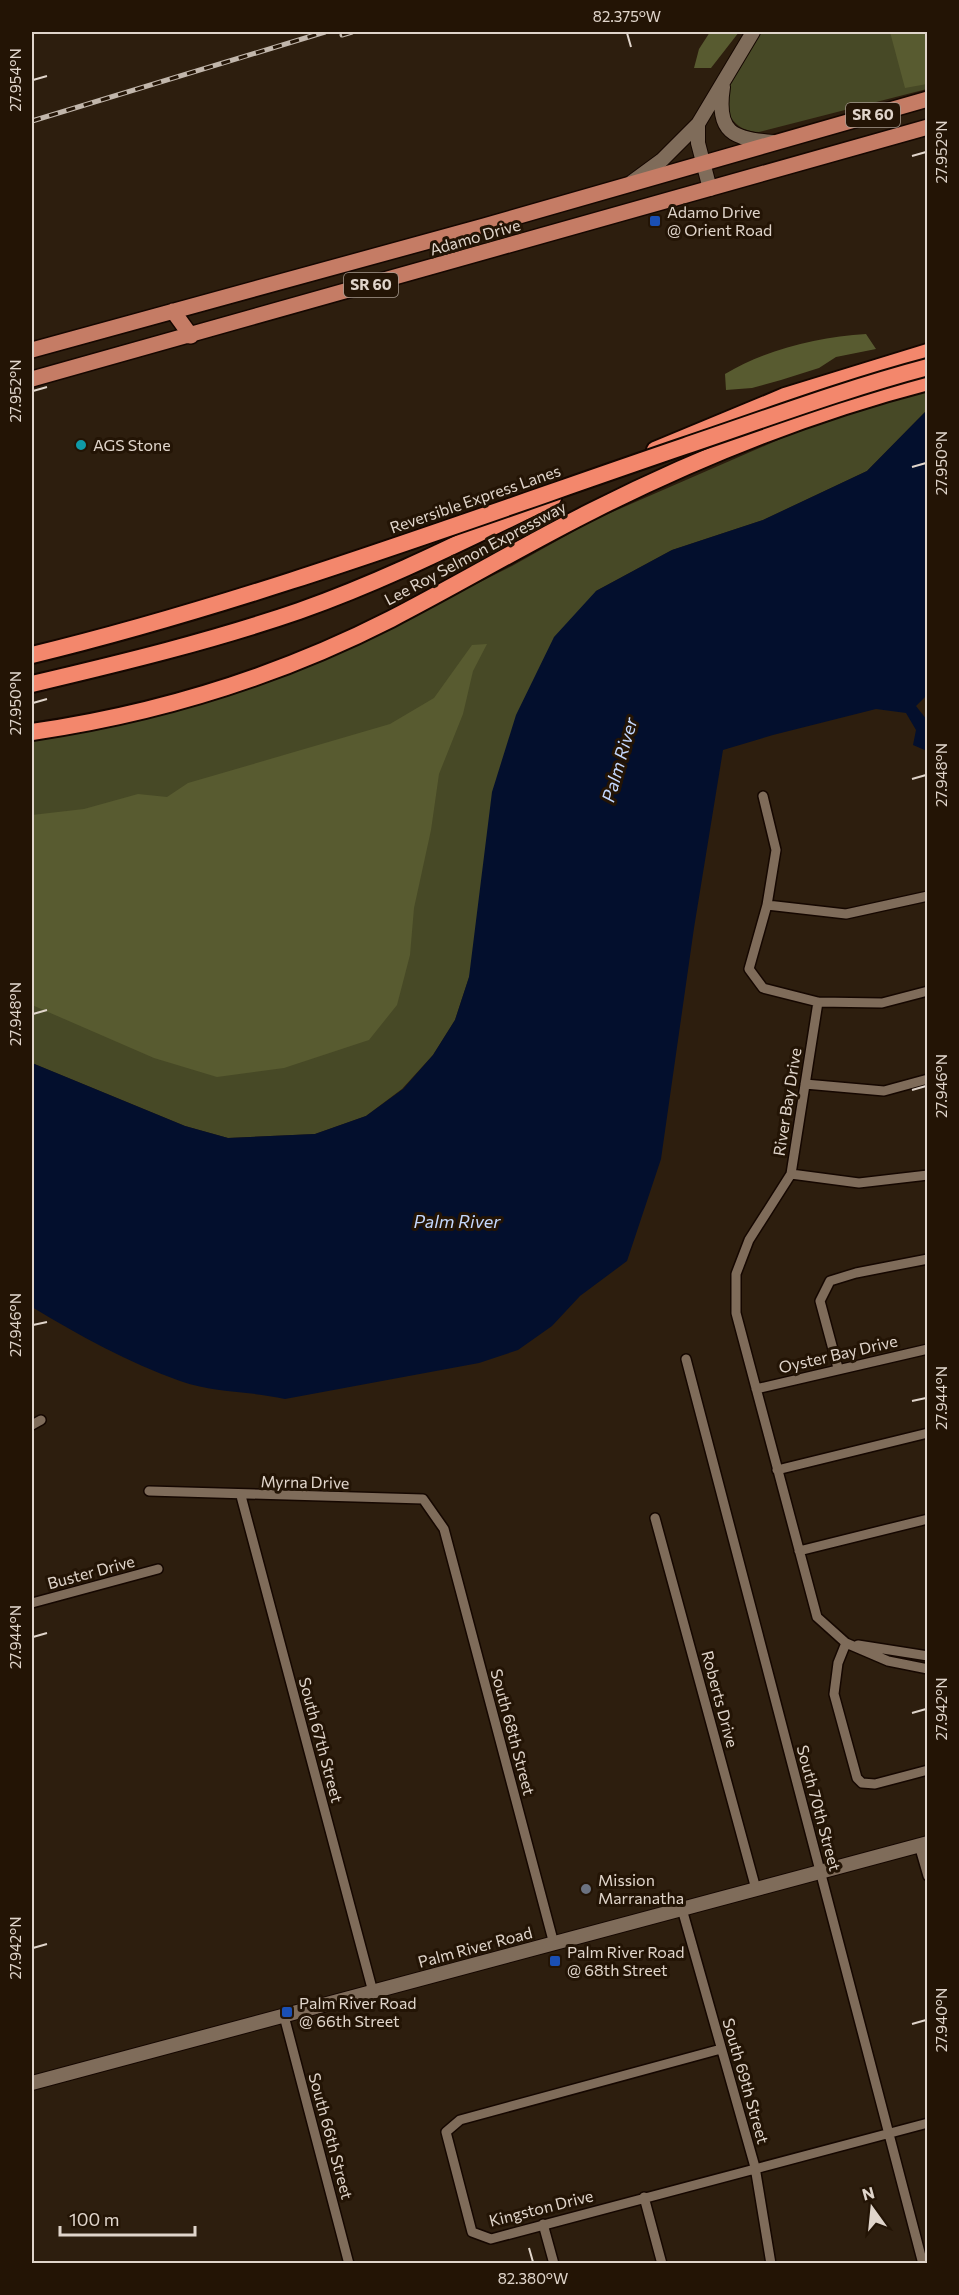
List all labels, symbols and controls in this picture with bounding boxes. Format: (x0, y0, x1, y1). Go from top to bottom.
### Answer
text: 82.375°W (593, 7, 661, 25)
text: 27.954°N (6, 48, 24, 112)
road number: SR 60 (846, 103, 900, 127)
text: 27.952°N (932, 121, 950, 183)
place label: Adamo Drive @ Orient Road (667, 202, 772, 239)
street label: Adamo Drive (427, 214, 522, 259)
marker: Adamo Drive @ Orient Road (648, 214, 662, 228)
road number: SR 60 (344, 273, 398, 297)
text: 27.952°N (6, 360, 24, 422)
text: 27.950°N (932, 431, 950, 495)
place label: AGS Stone (93, 435, 171, 454)
marker: AGS Stone (74, 438, 88, 452)
street label: Reversible Express Lanes (387, 460, 563, 537)
street label: Lee Roy Selmon Expressway (381, 497, 569, 609)
text: 27.950°N (6, 671, 24, 735)
water label: Palm River (596, 714, 642, 805)
text: 27.948°N (932, 743, 950, 807)
text: 27.948°N (6, 982, 24, 1046)
street label: River Bay Drive (769, 1047, 804, 1157)
text: 27.946°N (932, 1054, 950, 1118)
water label: Palm River (414, 1210, 501, 1232)
text: 27.946°N (6, 1293, 24, 1357)
street label: Oyster Bay Drive (777, 1331, 899, 1376)
text: 27.944°N (932, 1366, 950, 1430)
street label: Myrna Drive (260, 1471, 350, 1492)
street label: Buster Drive (45, 1551, 137, 1592)
text: 27.944°N (6, 1605, 24, 1669)
street label: Roberts Drive (698, 1648, 743, 1749)
street label: South 68th Street (487, 1667, 540, 1798)
street label: South 67th Street (296, 1675, 347, 1805)
text: 27.942°N (932, 1677, 950, 1741)
street label: South 70th Street (794, 1743, 846, 1873)
place label: Mission Marranatha (598, 1870, 684, 1907)
marker: Mission Marranatha (579, 1882, 593, 1896)
text: 27.942°N (6, 1916, 24, 1980)
street label: Palm River Road (416, 1922, 534, 1971)
place label: Palm River Road @ 68th Street (567, 1942, 685, 1979)
marker: Palm River Road @ 68th Street (548, 1954, 562, 1968)
text: 27.940°N (932, 1988, 950, 2052)
place label: Palm River Road @ 66th Street (299, 1993, 417, 2030)
marker: Palm River Road @ 66th Street (280, 2005, 294, 2019)
street label: South 69th Street (719, 2016, 774, 2146)
street label: South 66th Street (305, 2071, 358, 2202)
north arrow (842, 2178, 902, 2238)
text: N (860, 2182, 876, 2204)
street label: Kingston Drive (487, 2185, 595, 2230)
scale bar (60, 2199, 195, 2237)
text: 100 m (69, 2208, 119, 2230)
text: 82.380°W (498, 2269, 568, 2287)

